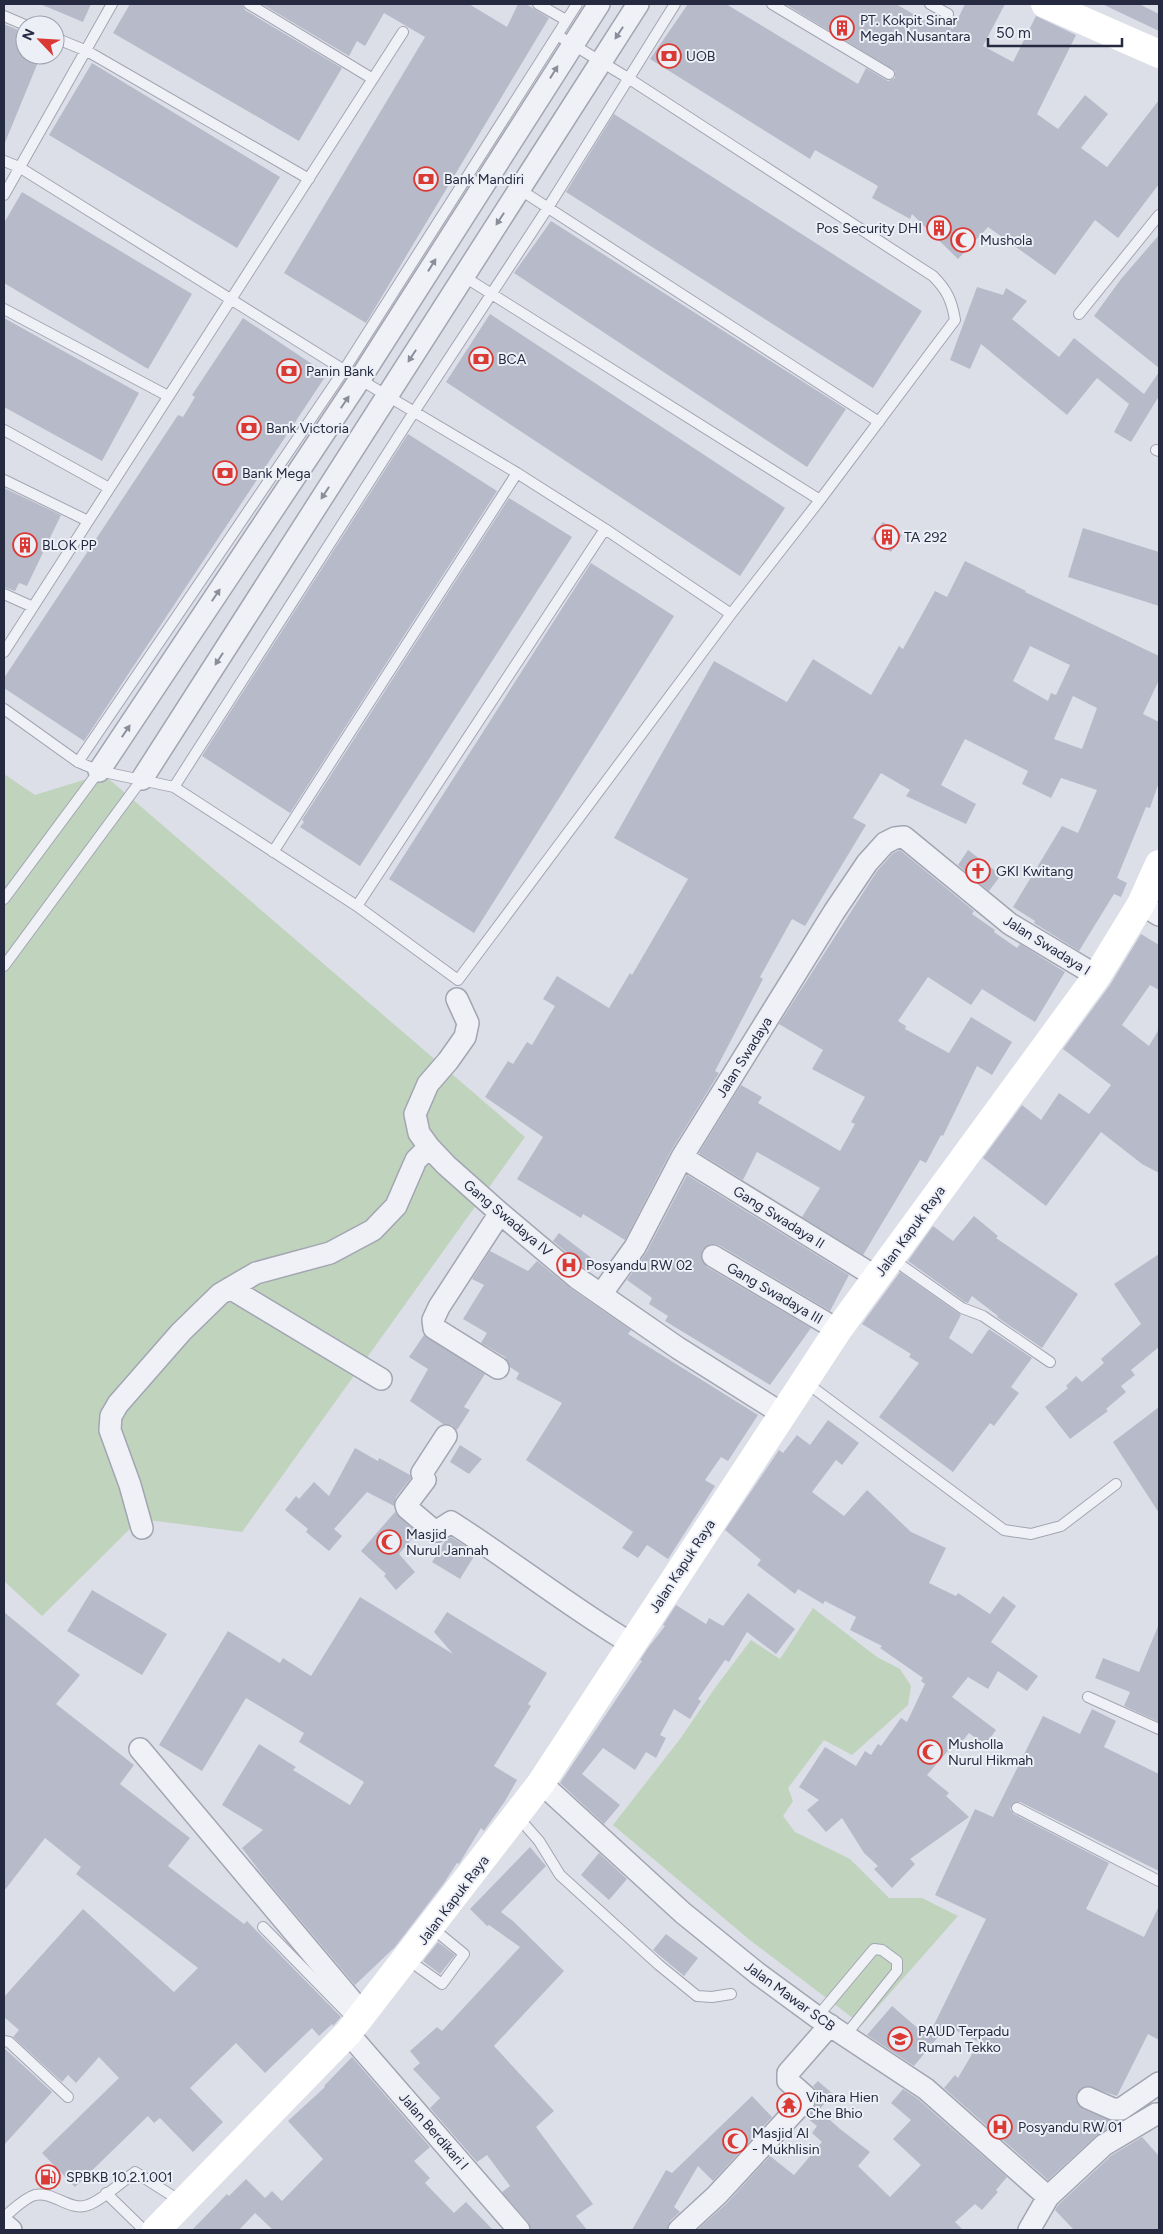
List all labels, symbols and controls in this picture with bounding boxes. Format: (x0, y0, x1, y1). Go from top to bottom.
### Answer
place label: PT. Kokpit Sinar Megah Nusantara (860, 12, 971, 45)
north arrow (15, 15, 65, 65)
building icon: PT. Kokpit Sinar Megah Nusantara (829, 15, 855, 41)
scale bar (988, 15, 1122, 47)
text: 50 m (996, 24, 1031, 42)
text: N (19, 26, 39, 43)
one-way arrow (614, 26, 624, 39)
bank icon: UOB (656, 43, 682, 69)
place label: UOB (686, 48, 715, 65)
one-way arrow (550, 66, 559, 79)
bank icon: Bank Mandiri (413, 166, 439, 192)
place label: Bank Mandiri (444, 171, 524, 188)
one-way arrow (495, 212, 505, 226)
building icon: Pos Security DHI (926, 215, 952, 241)
place label: Pos Security DHI (816, 220, 922, 237)
mosque icon: Mushola (950, 227, 976, 253)
place label: Mushola (980, 232, 1032, 249)
one-way arrow (428, 258, 437, 271)
bank icon: BCA (468, 346, 494, 372)
one-way arrow (407, 349, 417, 362)
place label: BCA (498, 351, 527, 368)
bank icon: Panin Bank (276, 358, 302, 384)
place label: Panin Bank (306, 363, 374, 380)
one-way arrow (340, 395, 349, 408)
bank icon: Bank Victoria (236, 415, 262, 441)
place label: Bank Victoria (266, 420, 349, 437)
bank icon: Bank Mega (212, 460, 238, 486)
place label: Bank Mega (242, 465, 311, 482)
one-way arrow (320, 486, 329, 499)
building icon: TA 292 (874, 524, 900, 550)
place label: TA 292 (904, 529, 947, 546)
building icon: BLOK PP (12, 532, 38, 558)
place label: BLOK PP (42, 537, 97, 554)
one-way arrow (211, 589, 221, 602)
one-way arrow (214, 653, 223, 666)
one-way arrow (121, 724, 131, 737)
church icon: GKI Kwitang (965, 858, 991, 884)
place label: GKI Kwitang (996, 863, 1074, 880)
street label: Jalan Swadaya I (1000, 912, 1093, 979)
street label: Jalan Swadaya (713, 1014, 776, 1101)
street label: Gang Swadaya IV (460, 1176, 556, 1261)
street label: Gang Swadaya II (730, 1183, 828, 1252)
street label: Jalan Kapuk Raya (872, 1183, 949, 1280)
hospital icon: Posyandu RW 02 (556, 1252, 582, 1278)
place label: Posyandu RW 02 (586, 1257, 693, 1274)
street label: Gang Swadaya III (724, 1259, 826, 1328)
street label: Jalan Kapuk Raya (646, 1516, 719, 1616)
place label: Masjid Nurul Jannah (406, 1526, 489, 1559)
mosque icon: Masjid Nurul Jannah (376, 1529, 402, 1555)
place label: Musholla Nurul Hikmah (948, 1736, 1033, 1769)
mosque icon: Musholla Nurul Hikmah (917, 1739, 943, 1765)
street label: Jalan Kapuk Raya (414, 1852, 493, 1948)
street label: Jalan Mawar SCB (741, 1958, 838, 2035)
place label: PAUD Terpadu Rumah Tekko (918, 2023, 1009, 2056)
school or university icon: PAUD Terpadu Rumah Tekko (887, 2026, 913, 2052)
street label: Jalan Berdikari I (395, 2089, 472, 2174)
place label: Vihara Hien Che Bhio (806, 2089, 879, 2122)
temple icon: Vihara Hien Che Bhio (776, 2092, 802, 2118)
hospital icon: Posyandu RW 01 (987, 2114, 1013, 2140)
place label: Posyandu RW 01 (1018, 2119, 1123, 2136)
place label: Masjid Al - Mukhlisin (752, 2125, 820, 2158)
mosque icon: Masjid Al - Mukhlisin (722, 2128, 748, 2154)
fuel station icon: SPBKB 10.2.1.001 (35, 2164, 61, 2190)
place label: SPBKB 10.2.1.001 (66, 2169, 173, 2186)

